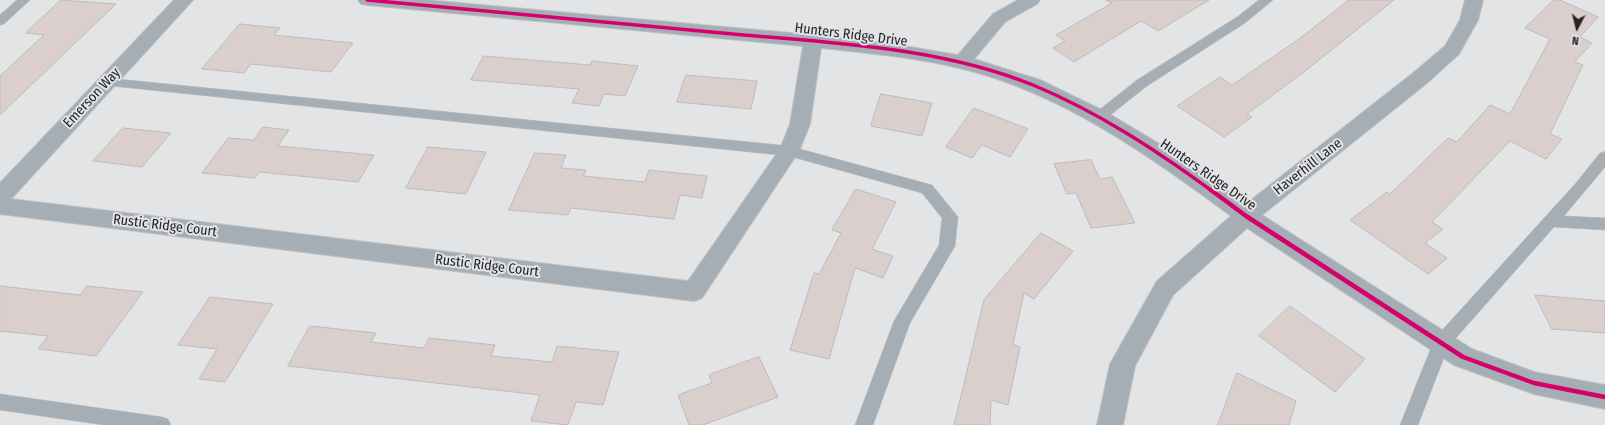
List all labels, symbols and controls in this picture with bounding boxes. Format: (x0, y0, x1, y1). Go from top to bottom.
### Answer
north arrow (1557, 8, 1597, 48)
street label: Hunters Ridge Drive (794, 20, 908, 50)
text: N (1571, 34, 1580, 47)
street label: Emerson Way (60, 65, 124, 131)
street label: Haverhill Lane (1271, 135, 1345, 199)
street label: Hunters Ridge Drive (1157, 136, 1259, 214)
street label: Rustic Ridge Court (112, 211, 218, 241)
street label: Rustic Ridge Court (434, 251, 540, 281)

